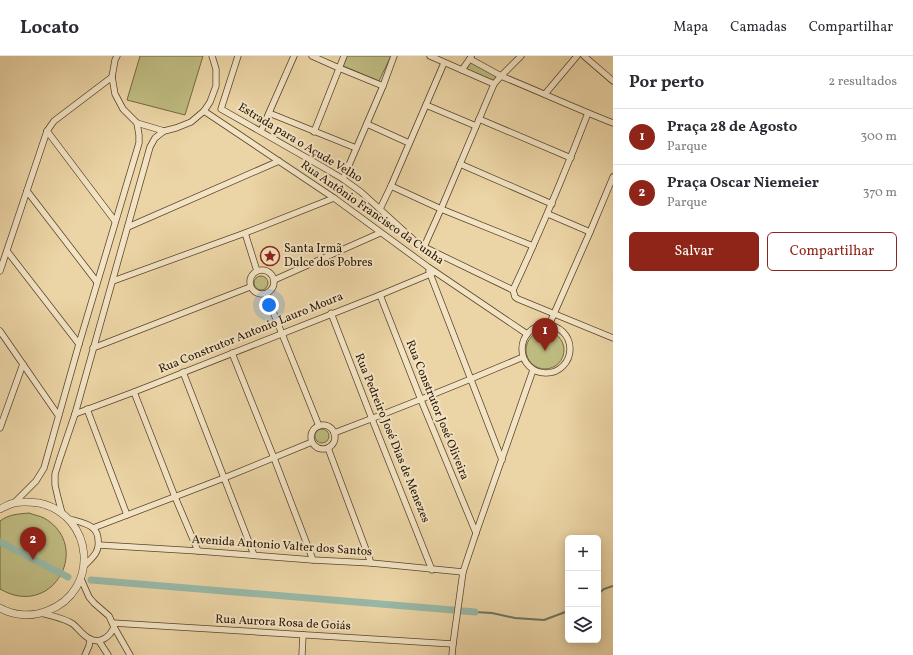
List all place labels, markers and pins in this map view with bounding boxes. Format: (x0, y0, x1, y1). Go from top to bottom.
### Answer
place label: Santa Irmã Dulce dos Pobres (284, 241, 373, 271)
place icon: Santa Irmã Dulce dos Pobres (259, 245, 281, 267)
pin: 1 (532, 318, 558, 351)
pin: 2 (20, 527, 46, 560)

